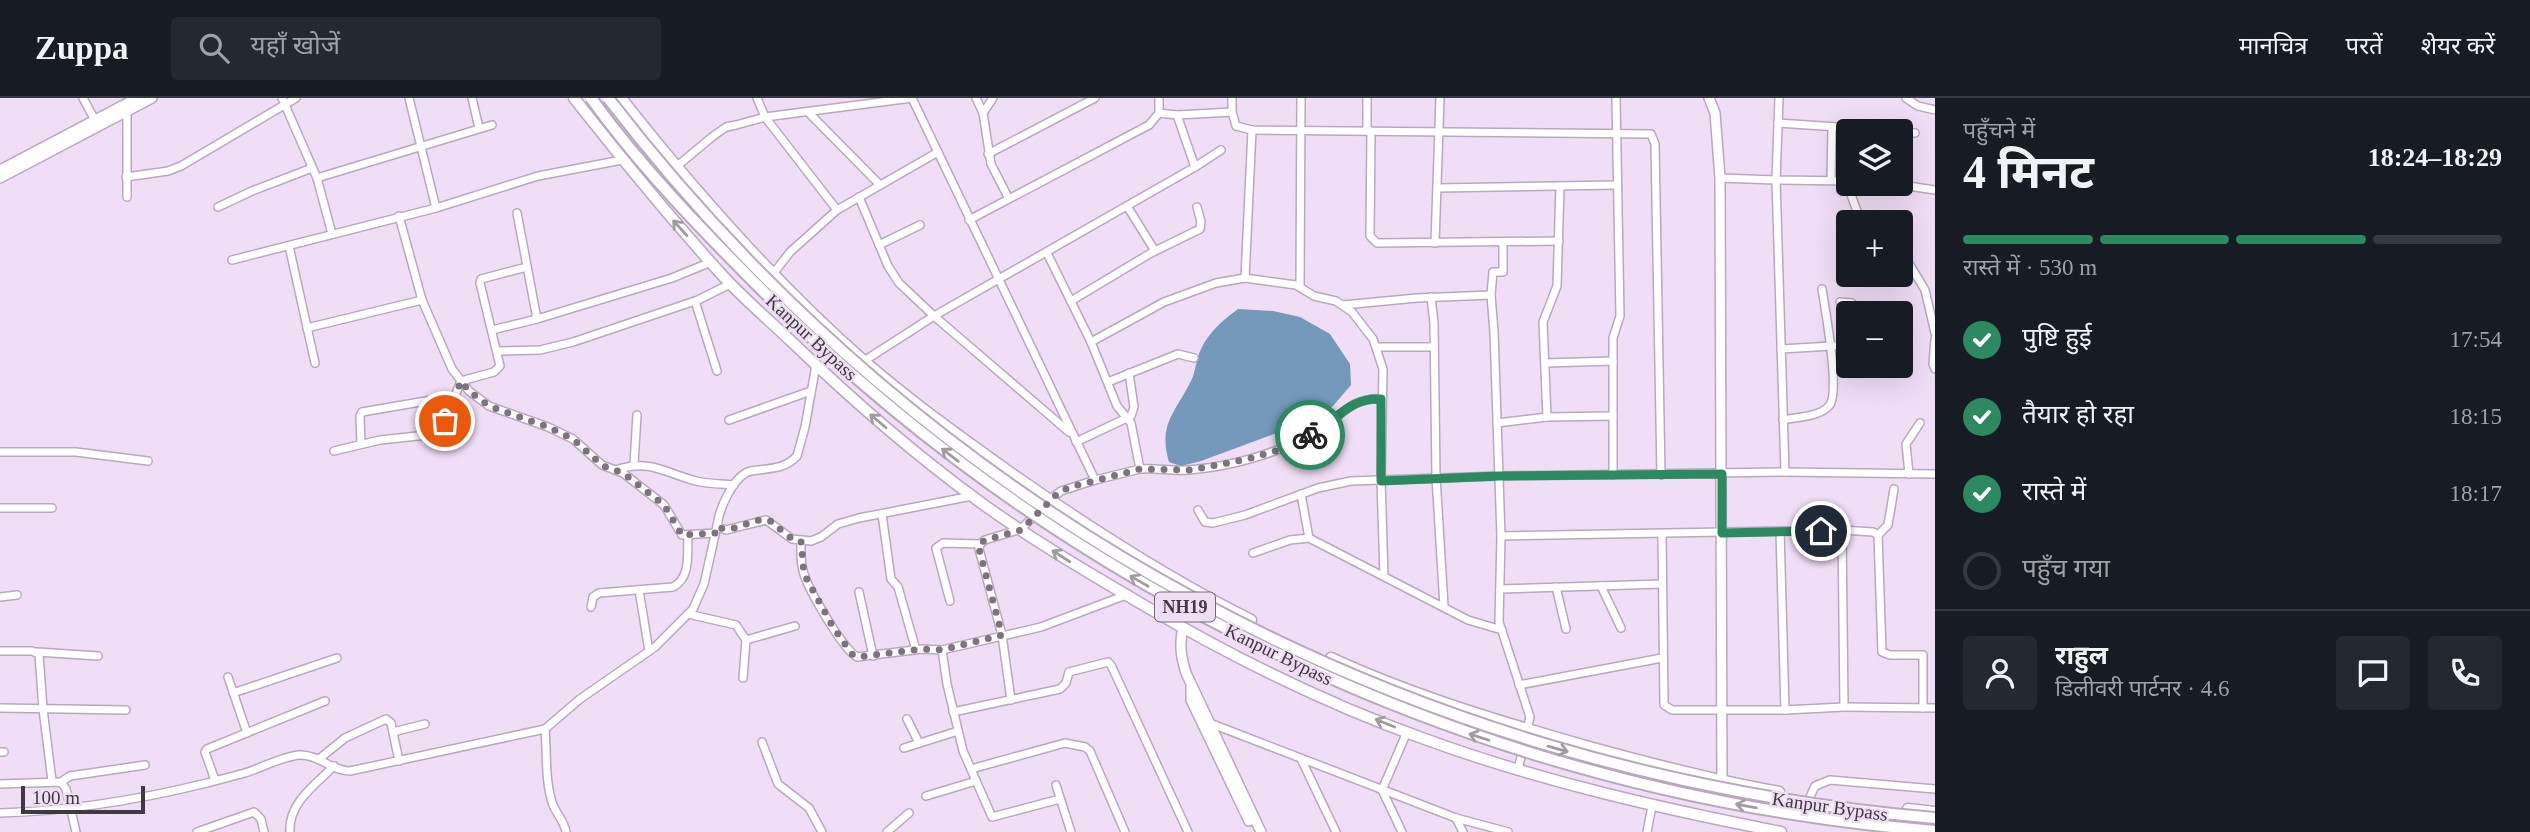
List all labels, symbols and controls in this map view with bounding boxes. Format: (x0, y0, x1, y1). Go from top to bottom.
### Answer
search box (171, 17, 661, 80)
icon: search (195, 29, 233, 67)
text: Zuppa (35, 30, 129, 66)
text: यहाँ खोजें (251, 31, 340, 60)
text: मानचित्र (2239, 33, 2308, 59)
text: परतें (2346, 33, 2383, 59)
text: शेयर करें (2421, 33, 2495, 59)
text: पहुँचने में (1963, 118, 2035, 143)
map controls (1836, 119, 1913, 378)
button: layers (1836, 119, 1913, 196)
text: 18:24–18:29 (2368, 143, 2502, 172)
text: 4 मिनट (1963, 147, 2094, 198)
button: + (1836, 210, 1913, 287)
one-way arrow (672, 219, 688, 237)
text: रास्ते में · 530 m (1963, 255, 2097, 280)
street label: Kanpur Bypass (762, 290, 861, 385)
button: − (1836, 301, 1913, 378)
icon: check (1963, 321, 2001, 359)
text: पुष्टि हुई (2022, 323, 2092, 352)
text: 17:54 (2450, 327, 2502, 352)
pin (415, 391, 475, 451)
icon: check (1963, 398, 2001, 436)
courier (1275, 400, 1345, 470)
text: तैयार हो रहा (2022, 400, 2134, 429)
icon: bag (426, 402, 464, 440)
text: 18:15 (2450, 404, 2502, 429)
one-way arrow (869, 413, 887, 429)
icon: bike (1291, 416, 1329, 454)
one-way arrow (941, 447, 959, 463)
icon: check (1963, 475, 2001, 513)
text: रास्ते में (2022, 477, 2086, 506)
text: 18:17 (2450, 481, 2502, 506)
pin (1791, 501, 1851, 561)
icon: home (1802, 512, 1840, 550)
one-way arrow (1051, 548, 1071, 562)
text: पहुँच गया (2022, 554, 2110, 583)
one-way arrow (1129, 574, 1149, 588)
road number: NH19 (1155, 592, 1215, 622)
street label: Kanpur Bypass (1222, 619, 1336, 689)
button: person (1963, 636, 2037, 710)
button: chat (2336, 636, 2410, 710)
button: phone (2428, 636, 2502, 710)
text: राहुल (2055, 641, 2108, 670)
text: डिलीवरी पार्टनर · 4.6 (2055, 676, 2229, 701)
one-way arrow (1375, 716, 1396, 729)
one-way arrow (1468, 730, 1490, 742)
one-way arrow (1546, 743, 1569, 756)
scale bar (21, 783, 145, 815)
text: 100 m (32, 787, 80, 808)
street label: Kanpur Bypass (1771, 788, 1889, 825)
one-way arrow (1735, 798, 1758, 812)

